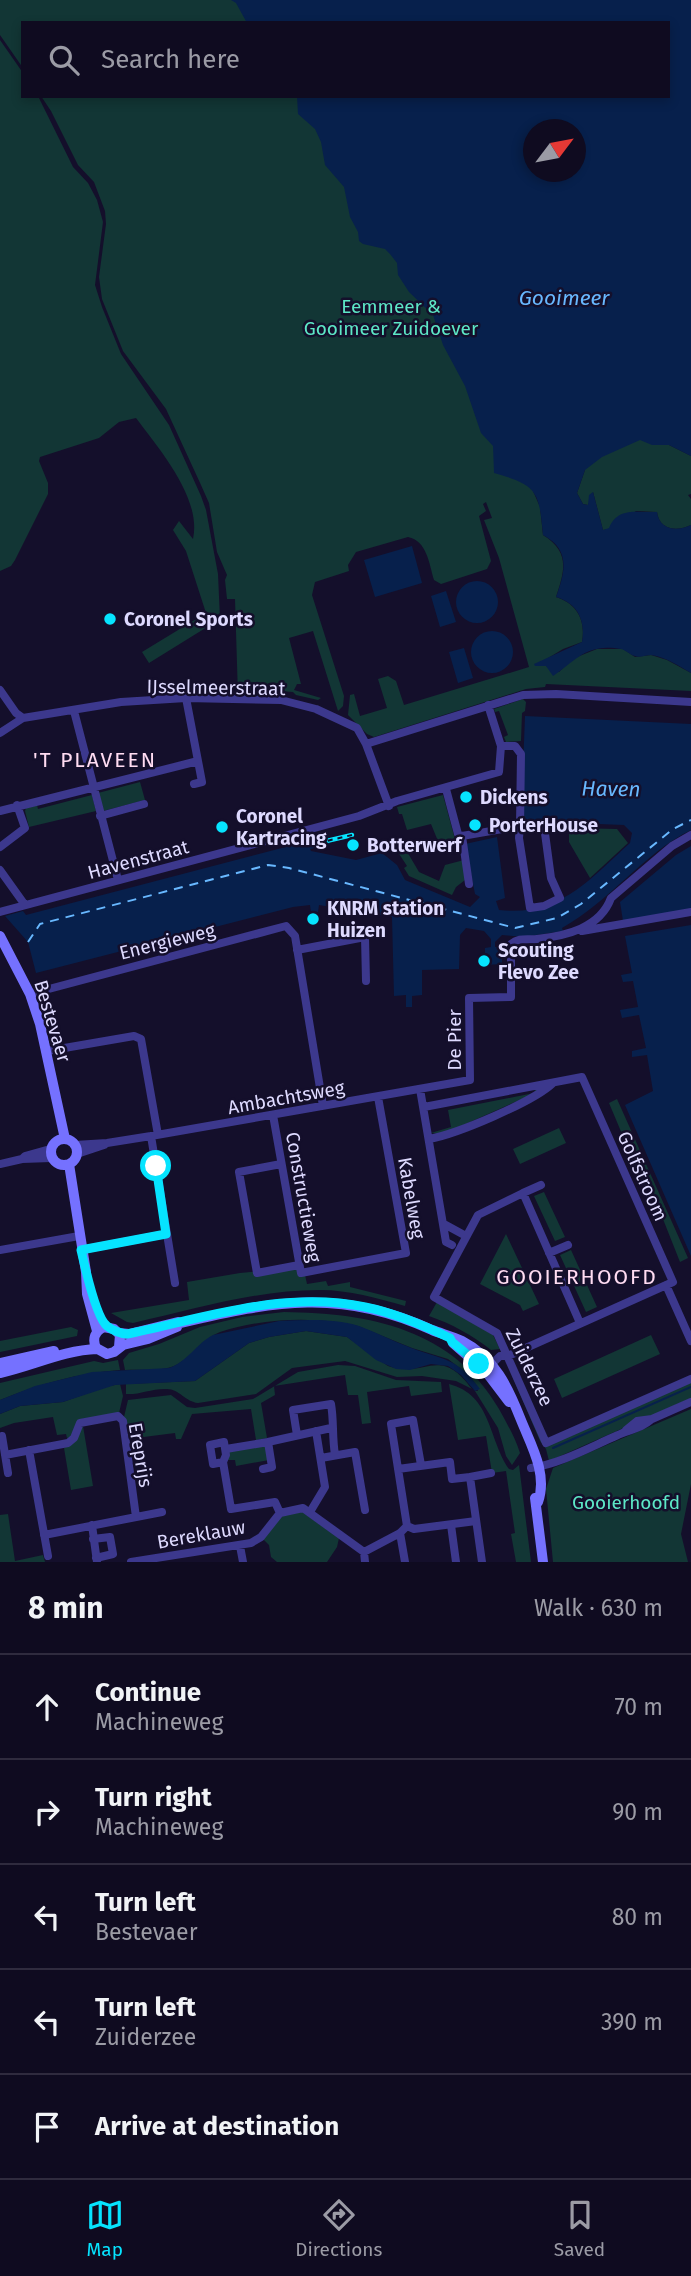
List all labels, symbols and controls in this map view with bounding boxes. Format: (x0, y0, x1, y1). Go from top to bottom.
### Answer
search box (21, 21, 670, 98)
icon: search (45, 41, 83, 79)
text: Search here (101, 44, 240, 75)
north arrow (523, 119, 586, 182)
water label: Gooimeer (519, 285, 610, 311)
park label: Eemmeer & Gooimeer Zuidoever (304, 295, 479, 340)
place label: Coronel Sports (124, 608, 253, 631)
marker: Coronel Sports (102, 611, 118, 627)
street label: IJsselmeerstraat (146, 675, 286, 700)
district label: 'T PLAVEEN (33, 747, 157, 773)
water label: Haven (581, 775, 641, 803)
place label: Dickens (480, 786, 548, 809)
marker: Dickens (458, 789, 474, 805)
place label: Coronel Kartracing (236, 805, 327, 850)
place label: PorterHouse (489, 814, 598, 837)
marker: PorterHouse (467, 817, 483, 833)
marker: Coronel Kartracing (214, 819, 230, 835)
place label: Botterwerf (367, 834, 464, 857)
street label: Havenstraat (85, 835, 191, 884)
marker: Botterwerf (345, 837, 361, 853)
place label: KNRM station Huizen (327, 897, 444, 942)
marker: KNRM station Huizen (305, 911, 321, 927)
street label: Energieweg (117, 918, 218, 964)
place label: Scouting Flevo Zee (498, 939, 579, 984)
marker: Scouting Flevo Zee (476, 953, 492, 969)
street label: Bestevaer (29, 977, 76, 1066)
street label: De Pier (443, 1008, 466, 1071)
street label: Ambachtsweg (226, 1076, 346, 1119)
street label: Golfstroom (613, 1128, 673, 1225)
street label: Constructieweg (281, 1130, 326, 1264)
route start (140, 1150, 171, 1181)
street label: Kabelweg (393, 1155, 430, 1241)
district label: GOOIERHOOFD (496, 1264, 658, 1290)
street label: Zuiderzee (501, 1325, 558, 1410)
route end (463, 1348, 494, 1379)
street label: Ereprijs (124, 1421, 158, 1489)
park label: Gooierhoofd (572, 1491, 680, 1514)
street label: Bereklauw (155, 1515, 247, 1554)
text: 8 min (28, 1590, 104, 1626)
text: Walk · 630 m (534, 1594, 663, 1622)
text: Continue (95, 1677, 201, 1708)
icon: ahead (28, 1688, 66, 1726)
text: 70 m (614, 1693, 663, 1721)
text: Machineweg (95, 1708, 223, 1736)
text: Turn right (95, 1782, 212, 1813)
icon: right (28, 1793, 66, 1831)
text: 90 m (612, 1798, 663, 1826)
text: Machineweg (95, 1813, 223, 1841)
text: Turn left (95, 1887, 196, 1918)
icon: left (28, 1898, 66, 1936)
text: 80 m (612, 1903, 663, 1931)
text: Bestevaer (95, 1918, 198, 1946)
text: Turn left (95, 1992, 196, 2023)
icon: left (28, 2003, 66, 2041)
text: 390 m (601, 2008, 663, 2036)
text: Zuiderzee (95, 2023, 196, 2051)
icon: arrive (28, 2108, 66, 2146)
text: Arrive at destination (95, 2111, 339, 2142)
tab: Map (86, 2196, 124, 2261)
tab: Directions (295, 2196, 382, 2261)
tab: Saved (554, 2196, 605, 2261)

